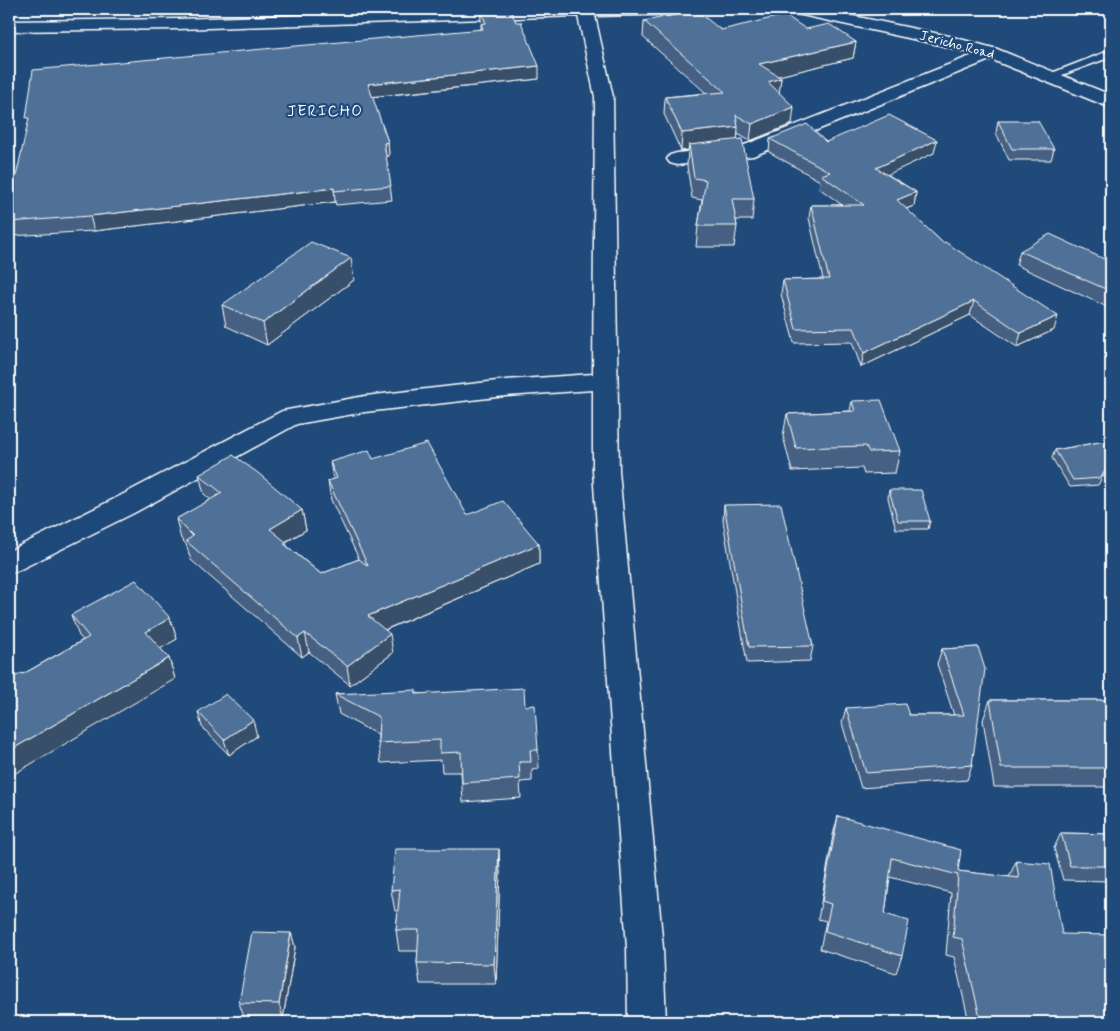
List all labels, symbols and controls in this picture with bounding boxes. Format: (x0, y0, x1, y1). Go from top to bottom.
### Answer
street label: Jericho Road (918, 26, 996, 64)
district label: JERICHO (287, 101, 363, 122)

